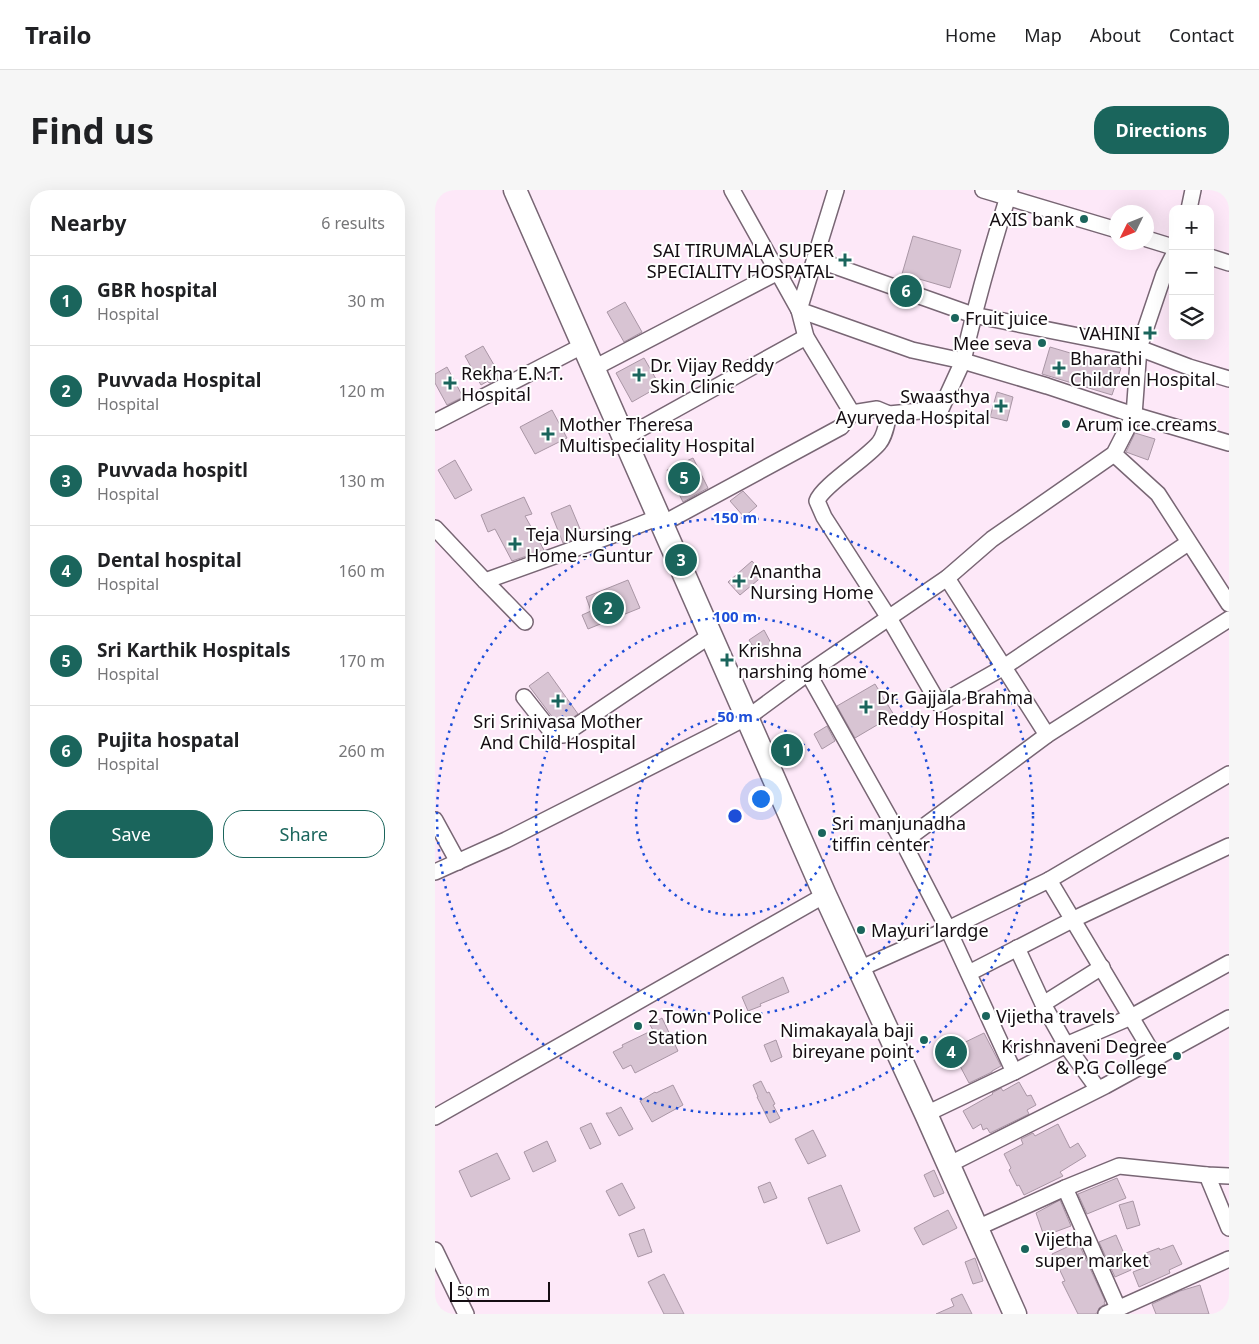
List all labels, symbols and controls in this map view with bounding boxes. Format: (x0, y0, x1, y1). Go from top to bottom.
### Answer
text: Trailo (25, 18, 92, 51)
text: Home (945, 23, 996, 47)
text: Map (1024, 23, 1062, 47)
text: About (1090, 23, 1141, 47)
text: Contact (1169, 23, 1234, 47)
button: Directions (1094, 106, 1229, 154)
text: Find us (30, 107, 154, 154)
north arrow (1109, 205, 1154, 250)
map controls (1169, 205, 1214, 340)
button: + (1169, 205, 1214, 250)
place label: AXIS bank (989, 207, 1074, 231)
text: Nearby (50, 209, 126, 237)
text: 6 results (321, 212, 385, 234)
marker: AXIS bank (1078, 213, 1090, 225)
place label: SAI TIRUMALA SUPER SPECIALITY HOSPATAL (647, 238, 834, 283)
button: − (1169, 250, 1214, 295)
marker: SAI TIRUMALA SUPER SPECIALITY HOSPATAL (838, 253, 852, 267)
pin: 6 (890, 272, 922, 310)
text: GBR hospital (97, 277, 218, 303)
text: 1 (61, 290, 71, 312)
text: 30 m (348, 290, 385, 312)
button: layers (1169, 295, 1214, 340)
text: Hospital (97, 303, 159, 325)
place label: Fruit juice (965, 306, 1048, 330)
marker: Fruit juice (949, 312, 961, 324)
place label: VAHINI (1079, 321, 1140, 345)
marker: VAHINI (1144, 327, 1156, 339)
place label: Mee seva (953, 331, 1032, 355)
marker: Mee seva (1036, 337, 1048, 349)
place label: Bharathi Children Hospital (1070, 346, 1216, 391)
place label: Dr. Vijay Reddy Skin Clinic (650, 353, 775, 398)
place label: Rekha E.N.T. Hospital (461, 361, 564, 406)
marker: Bharathi Children Hospital (1052, 361, 1066, 375)
text: Puvvada Hospital (97, 367, 261, 393)
marker: Dr. Vijay Reddy Skin Clinic (632, 368, 646, 382)
marker: Rekha E.N.T. Hospital (443, 376, 457, 390)
text: 2 (61, 380, 71, 402)
text: 120 m (338, 380, 385, 402)
place label: Swaasthya Ayurveda Hospital (836, 384, 990, 429)
text: Hospital (97, 393, 159, 415)
marker: Swaasthya Ayurveda Hospital (994, 399, 1008, 413)
place label: Mother Theresa Multispeciality Hospital (559, 412, 755, 457)
place label: Arum ice creams (1076, 412, 1217, 436)
marker: Arum ice creams (1060, 418, 1072, 430)
marker: Mother Theresa Multispeciality Hospital (541, 427, 555, 441)
text: Puvvada hospitl (97, 457, 248, 483)
pin: 5 (668, 459, 700, 497)
text: 3 (61, 470, 71, 492)
text: 130 m (338, 470, 385, 492)
text: Hospital (97, 483, 159, 505)
text: 150 m (713, 507, 757, 527)
place label: Teja Nursing Home - Guntur (526, 522, 653, 567)
marker: Teja Nursing Home - Guntur (508, 537, 522, 551)
pin: 3 (665, 541, 697, 579)
text: Dental hospital (97, 547, 242, 573)
place label: Anantha Nursing Home (750, 559, 874, 604)
text: 4 (61, 560, 71, 582)
text: 160 m (338, 560, 385, 582)
text: Hospital (97, 573, 159, 595)
marker: Anantha Nursing Home (732, 574, 746, 588)
pin: 2 (592, 589, 624, 627)
text: 100 m (713, 606, 757, 626)
text: Sri Karthik Hospitals (97, 637, 291, 663)
place label: Krishna narshing home (738, 638, 867, 683)
text: 5 (61, 650, 71, 672)
text: 170 m (338, 650, 385, 672)
marker: Krishna narshing home (720, 653, 734, 667)
text: Hospital (97, 663, 159, 685)
place label: Dr. Gajjala Brahma Reddy Hospital (877, 685, 1033, 730)
marker: Sri Srinivasa Mother And Child Hospital (551, 694, 565, 708)
marker: Dr. Gajjala Brahma Reddy Hospital (859, 700, 873, 714)
text: 50 m (717, 706, 753, 726)
place label: Sri Srinivasa Mother And Child Hospital (473, 709, 643, 754)
text: Pujita hospatal (97, 727, 240, 753)
pin: 1 (771, 731, 803, 769)
text: 6 (61, 740, 71, 762)
text: 260 m (338, 740, 385, 762)
text: Hospital (97, 753, 159, 775)
your location (748, 786, 774, 812)
centre of rings (726, 807, 744, 825)
button: Save (50, 810, 213, 858)
button: Share (223, 810, 385, 858)
place label: Sri manjunadha tiffin center (832, 811, 966, 856)
marker: Sri manjunadha tiffin center (816, 827, 828, 839)
place label: Mayuri lardge (871, 918, 989, 942)
marker: Mayuri lardge (855, 924, 867, 936)
place label: 2 Town Police Station (648, 1004, 762, 1049)
place label: Vijetha travels (996, 1004, 1115, 1028)
marker: Vijetha travels (980, 1010, 992, 1022)
place label: Nimakayala baji bireyane point (780, 1018, 914, 1063)
marker: 2 Town Police Station (632, 1020, 644, 1032)
pin: 4 (935, 1033, 967, 1071)
marker: Nimakayala baji bireyane point (918, 1034, 930, 1046)
place label: Krishnaveni Degree & P.G College (1001, 1034, 1167, 1079)
marker: Krishnaveni Degree & P.G College (1171, 1050, 1183, 1062)
place label: Vijetha super market (1035, 1227, 1149, 1272)
marker: Vijetha super market (1019, 1243, 1031, 1255)
scale bar (450, 1279, 550, 1302)
text: 50 m (457, 1281, 490, 1300)

